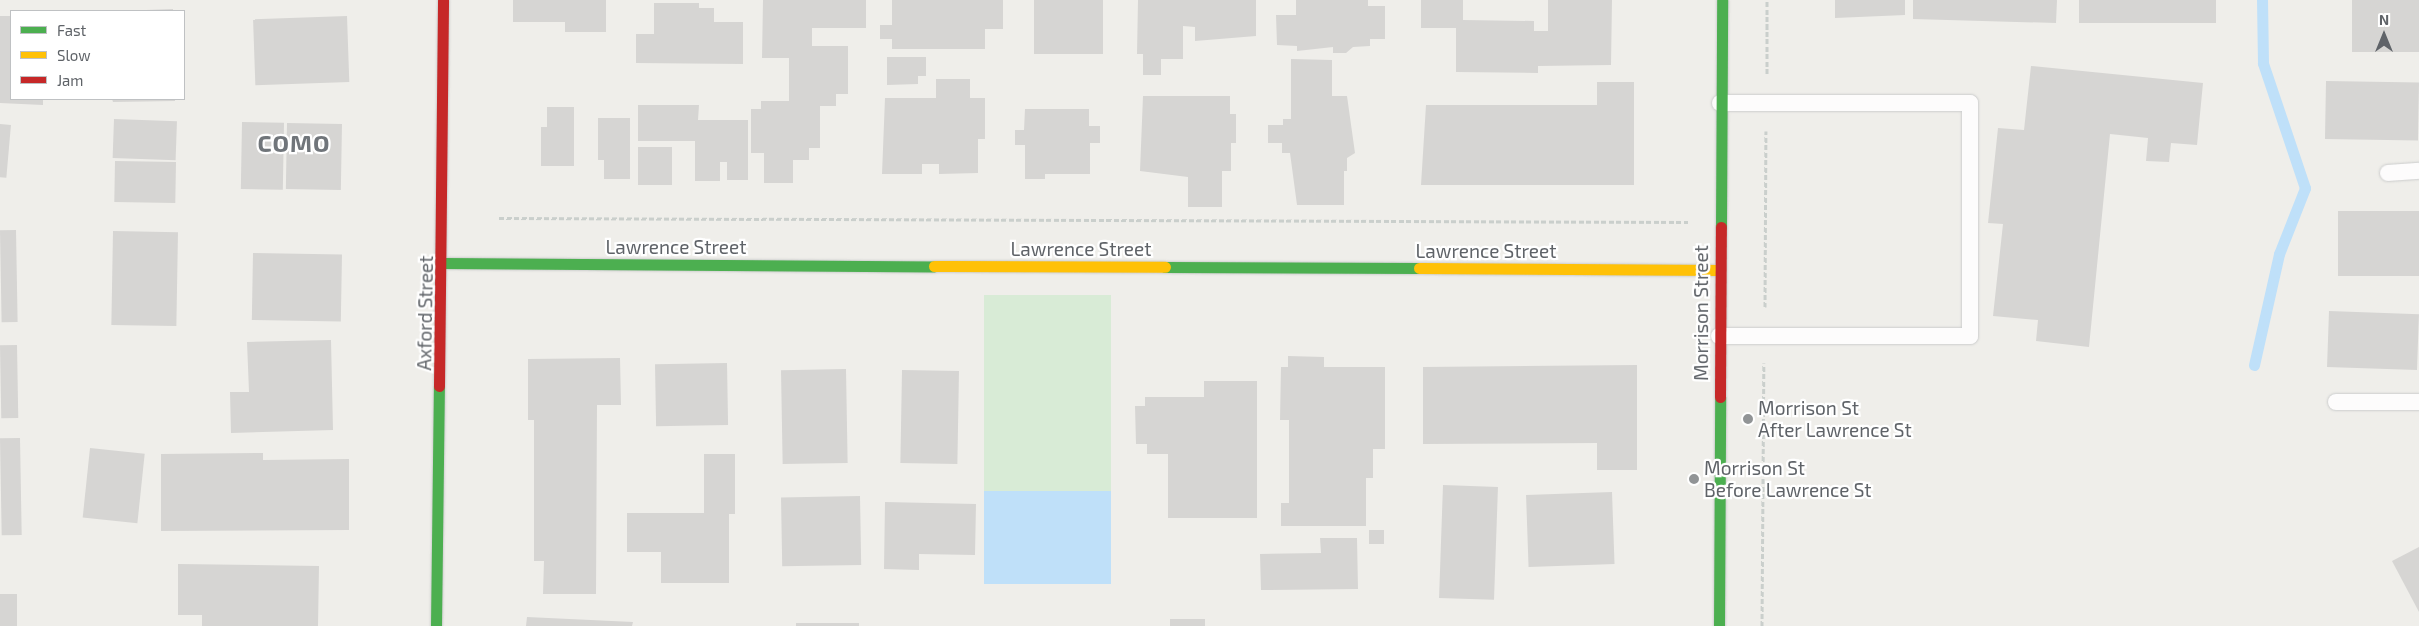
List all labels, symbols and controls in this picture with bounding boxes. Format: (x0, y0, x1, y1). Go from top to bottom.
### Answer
legend (10, 10, 185, 100)
north arrow (2359, 10, 2409, 60)
text: N (2379, 11, 2389, 28)
text: Fast (57, 21, 86, 39)
text: Slow (57, 46, 91, 64)
text: Jam (57, 71, 83, 89)
district label: COMO (257, 129, 331, 157)
street label: Lawrence Street (606, 236, 746, 258)
street label: Lawrence Street (1011, 238, 1151, 260)
street label: Lawrence Street (1416, 240, 1556, 262)
street label: Morrison Street (1690, 245, 1712, 381)
street label: Axford Street (413, 255, 437, 371)
place label: Morrison St After Lawrence St (1758, 397, 1912, 441)
marker: Morrison St After Lawrence St (1742, 413, 1754, 425)
place label: Morrison St Before Lawrence St (1704, 457, 1871, 501)
marker: Morrison St Before Lawrence St (1688, 473, 1700, 485)

